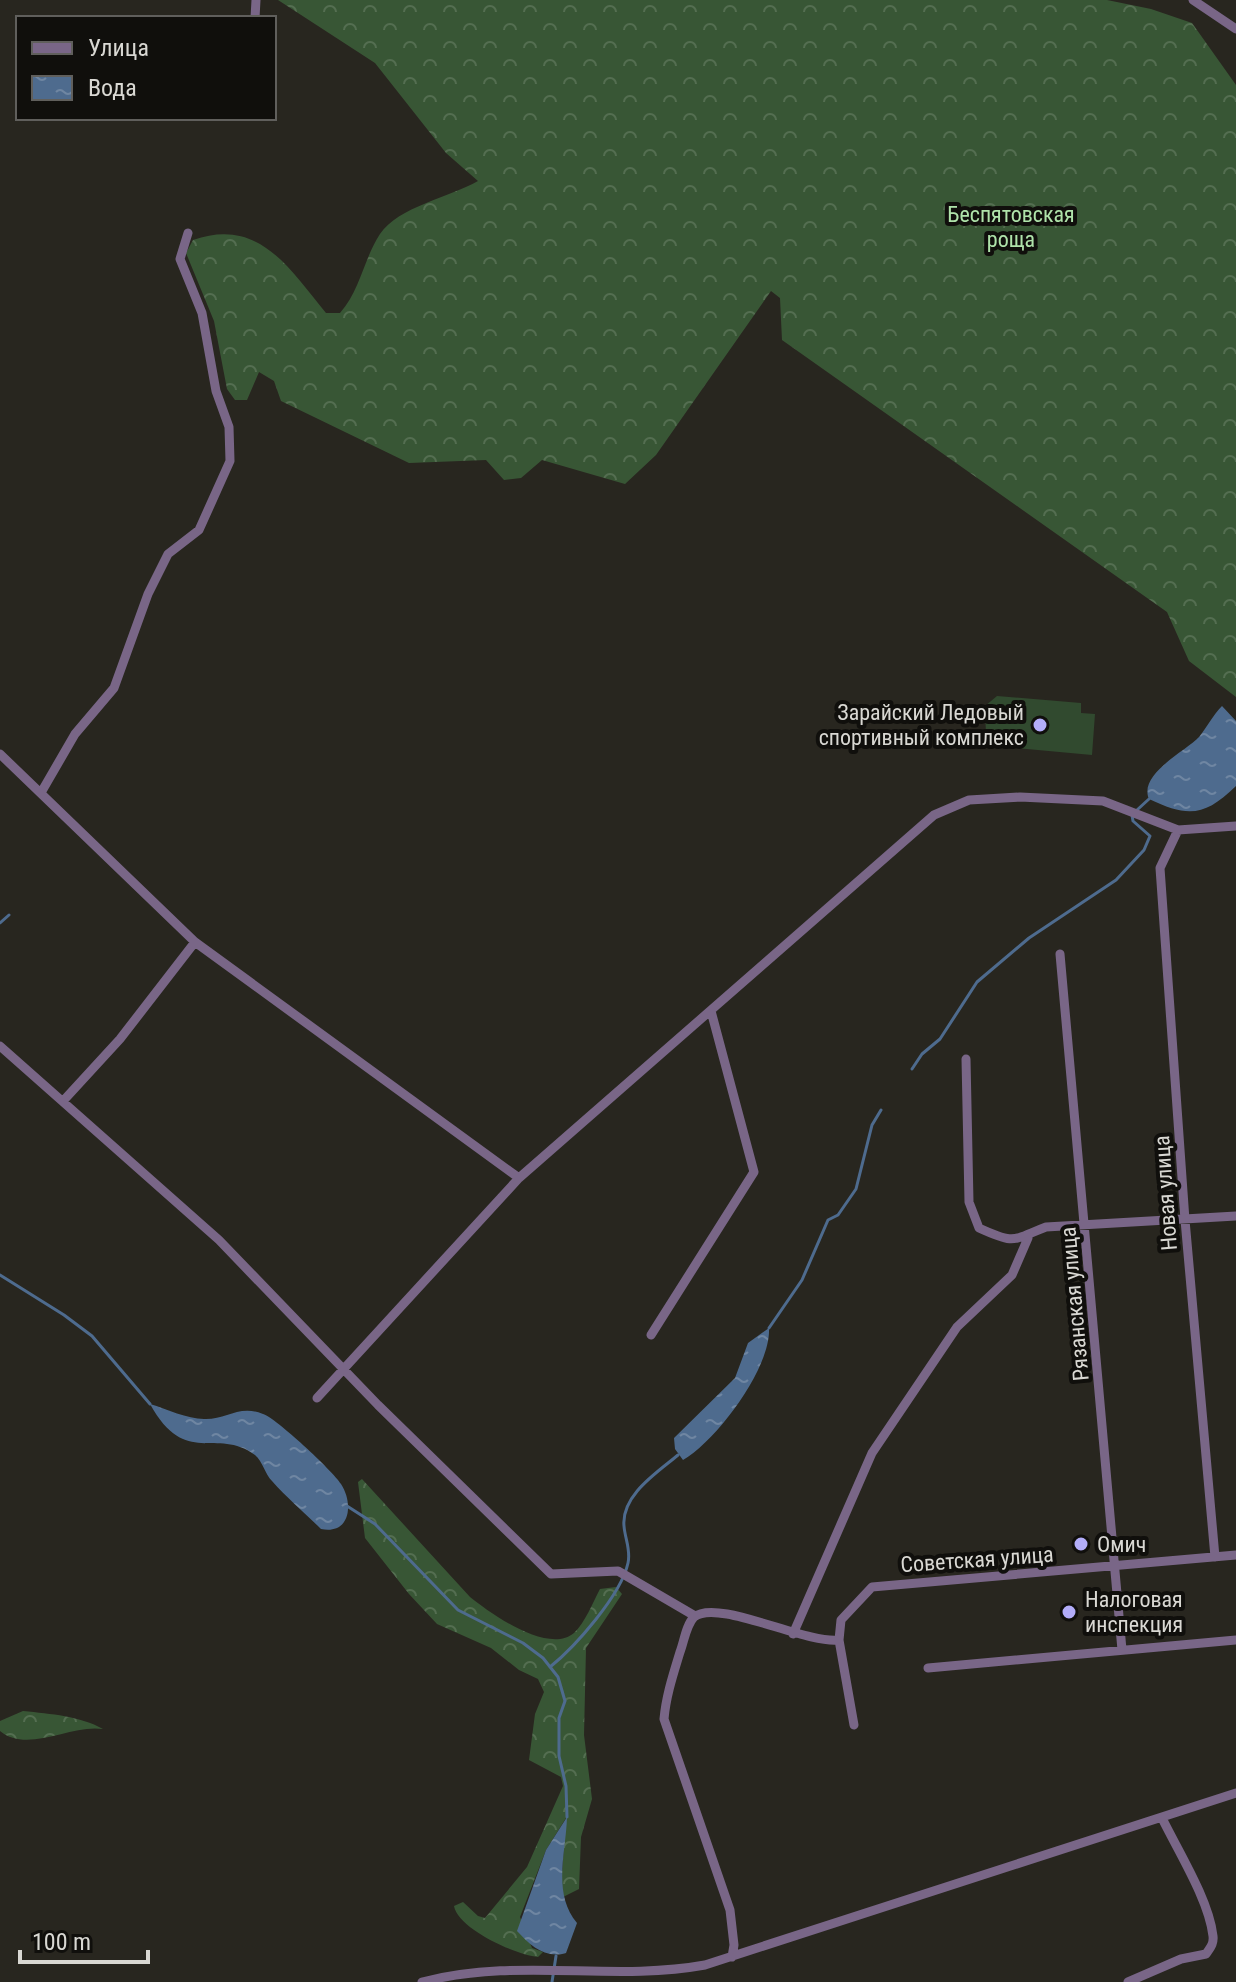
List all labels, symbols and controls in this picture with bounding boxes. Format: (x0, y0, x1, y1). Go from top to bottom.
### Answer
legend (16, 16, 276, 120)
text: Улица (88, 34, 149, 62)
text: Вода (88, 74, 137, 102)
park label: Беспятовская роща (947, 202, 1075, 252)
place label: Зарайский Ледовый спортивный комплекс (819, 700, 1024, 750)
marker: Зарайский Ледовый спортивный комплекс (1031, 716, 1049, 734)
street label: Новая улица (1149, 1135, 1182, 1251)
street label: Рязанская улица (1055, 1226, 1094, 1382)
place label: Омич (1097, 1532, 1146, 1557)
marker: Омич (1072, 1535, 1090, 1553)
street label: Советская улица (900, 1542, 1054, 1577)
place label: Налоговая инспекция (1085, 1587, 1183, 1637)
marker: Налоговая инспекция (1060, 1603, 1078, 1621)
scale bar (20, 1914, 148, 1964)
text: 100 m (32, 1928, 91, 1956)

